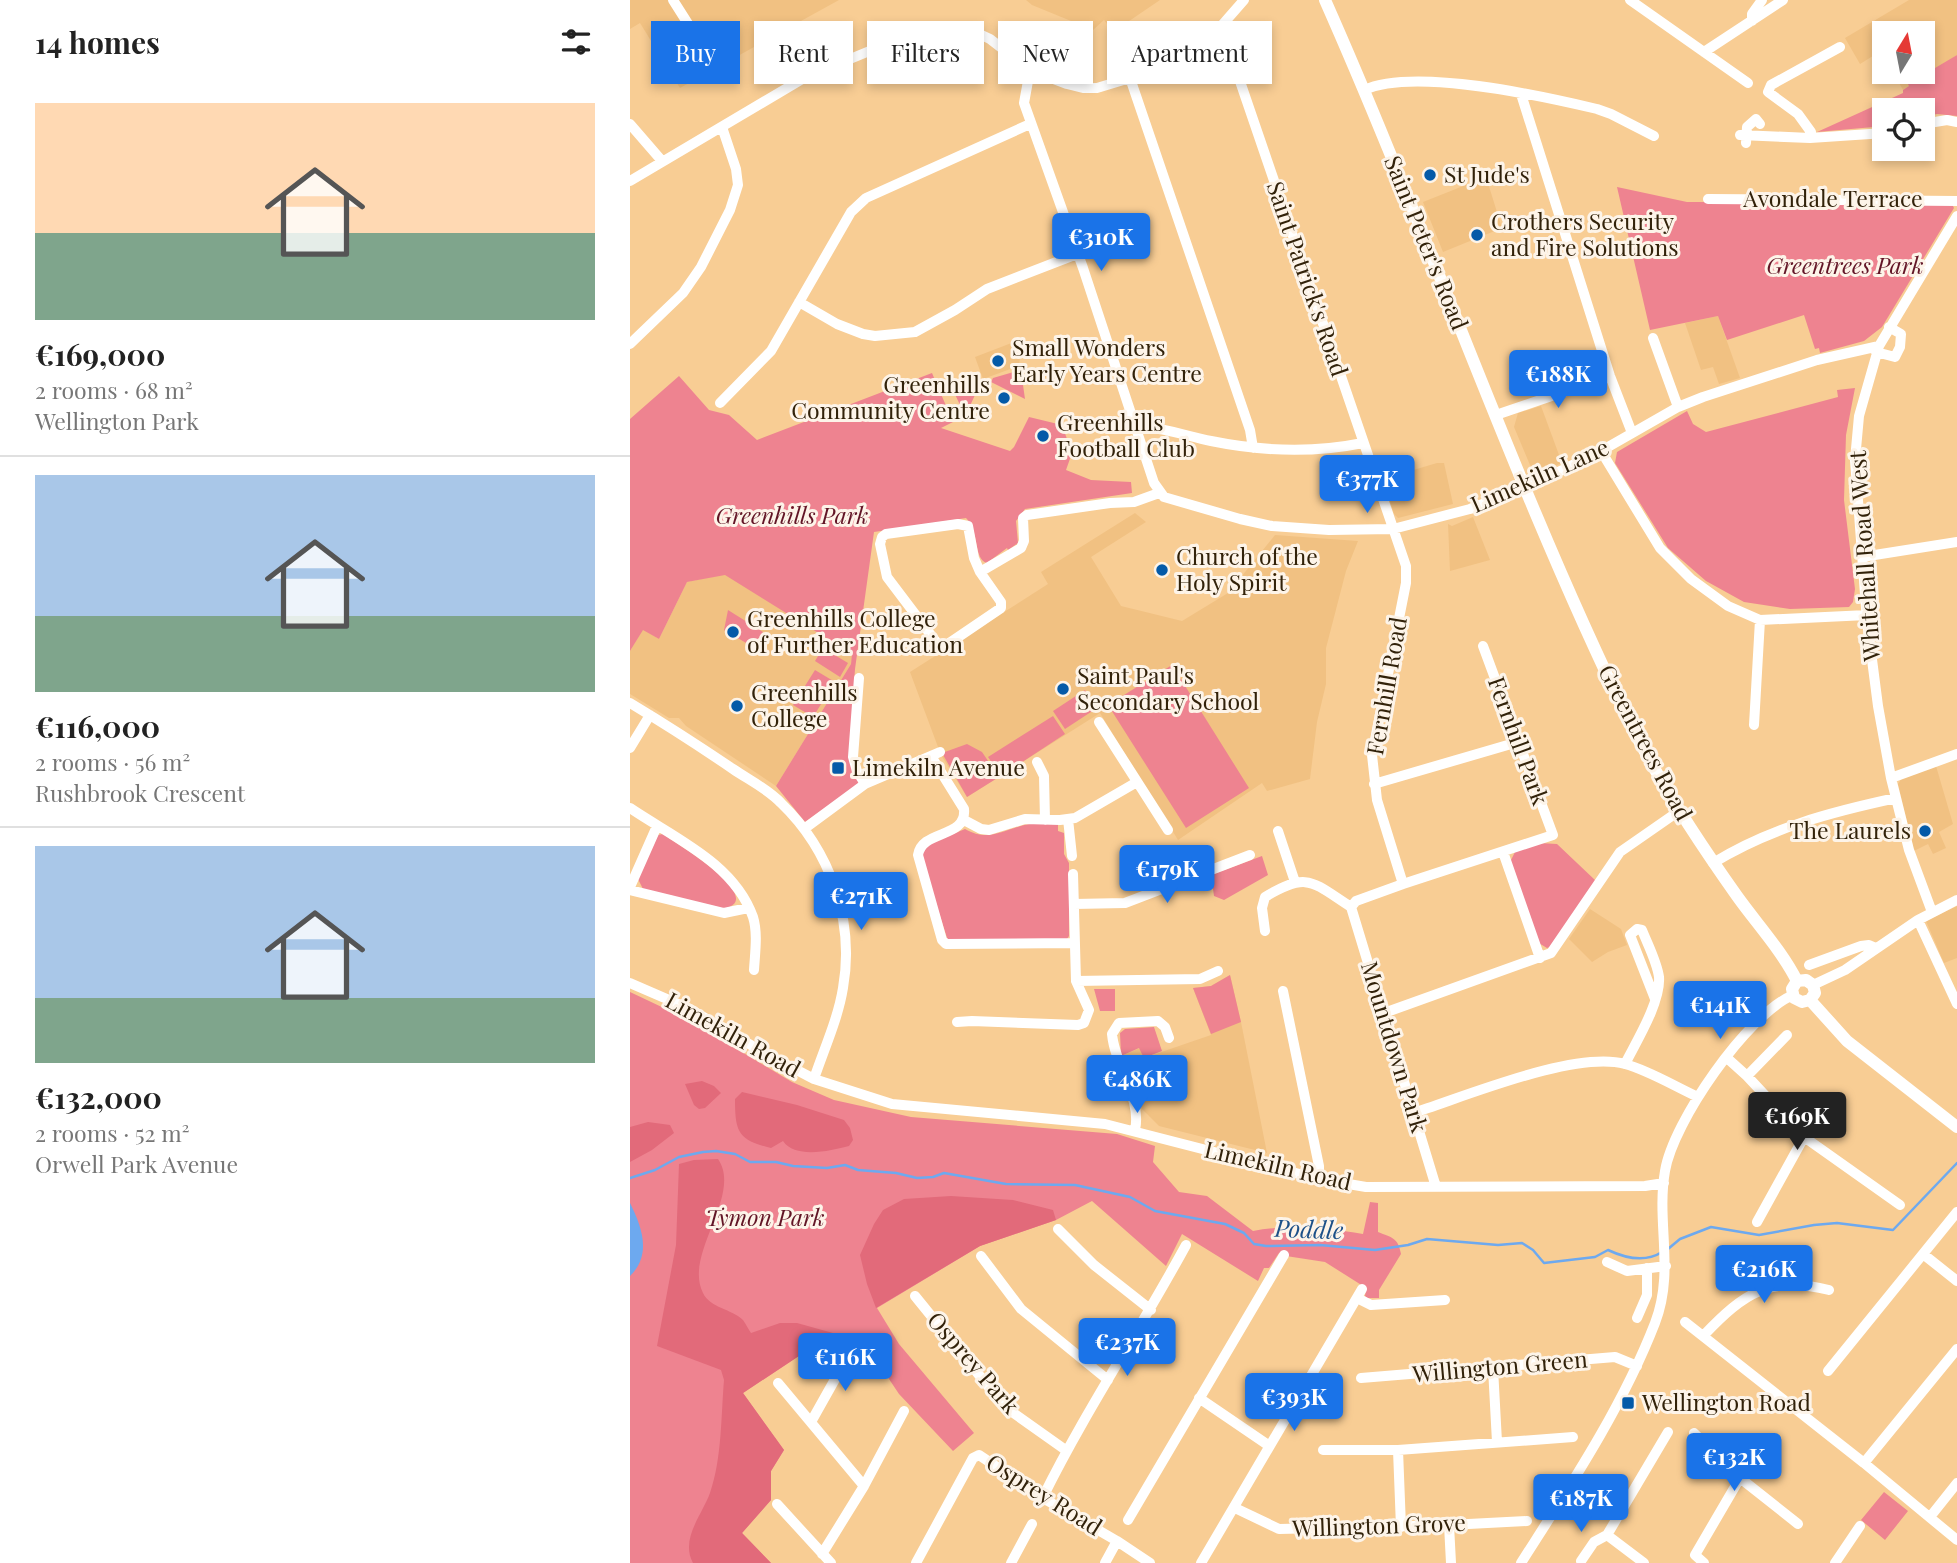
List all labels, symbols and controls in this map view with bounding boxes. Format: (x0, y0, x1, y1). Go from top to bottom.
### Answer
chip: Buy (651, 21, 740, 84)
chip: Rent (754, 21, 853, 84)
chip: Filters (867, 21, 984, 84)
chip: New (998, 21, 1093, 84)
chip: Apartment (1107, 21, 1272, 84)
north arrow (1872, 21, 1936, 84)
map controls (1872, 21, 1935, 161)
text: 14 homes (35, 22, 160, 62)
icon: filters (557, 23, 595, 61)
button: locate (1872, 98, 1935, 161)
icon: home (252, 149, 378, 275)
street label: Saint Peter's Road (1378, 151, 1476, 334)
place label: St Jude's (1444, 158, 1530, 189)
marker: St Jude's (1422, 167, 1438, 183)
street label: Saint Patrick's Road (1261, 177, 1356, 380)
street label: Avondale Terrace (1742, 182, 1923, 213)
place label: Crothers Security and Fire Solutions (1491, 205, 1678, 262)
pin: €310K (1052, 214, 1150, 273)
text: €310K (1068, 220, 1134, 251)
marker: Crothers Security and Fire Solutions (1469, 227, 1485, 243)
park label: Greentrees Park (1767, 249, 1924, 280)
place label: Small Wonders Early Years Centre (1012, 331, 1202, 388)
text: €169,000 (35, 334, 165, 374)
pin: €188K (1509, 350, 1607, 410)
marker: Small Wonders Early Years Centre (990, 353, 1006, 369)
text: €188K (1525, 357, 1591, 388)
place label: Greenhills Community Centre (791, 368, 990, 425)
text: 2 rooms · 68 m² (35, 374, 193, 405)
marker: Greenhills Community Centre (996, 390, 1012, 406)
text: Wellington Park (35, 405, 199, 436)
place label: Greenhills Football Club (1057, 406, 1195, 463)
marker: Greenhills Football Club (1035, 428, 1051, 444)
street label: Limekiln Lane (1465, 430, 1613, 519)
street label: Whitehall Road West (1841, 449, 1886, 663)
pin: €377K (1318, 456, 1416, 515)
text: €377K (1336, 462, 1398, 493)
park label: Greenhills Park (716, 499, 868, 530)
icon: home (252, 521, 378, 647)
place label: Church of the Holy Spirit (1176, 540, 1318, 597)
marker: Church of the Holy Spirit (1154, 562, 1170, 578)
place label: Greenhills College of Further Education (747, 602, 963, 659)
street label: Fernhill Road (1358, 614, 1413, 757)
marker: Greenhills College of Further Education (725, 624, 741, 640)
place label: Saint Paul's Secondary School (1077, 659, 1259, 716)
street label: Greentrees Road (1592, 659, 1700, 826)
street label: Fernhill Park (1482, 672, 1557, 809)
place label: Greenhills College (751, 676, 858, 733)
marker: Saint Paul's Secondary School (1055, 681, 1071, 697)
marker: Greenhills College (729, 698, 745, 714)
text: €116,000 (35, 706, 160, 746)
text: 2 rooms · 56 m² (35, 746, 190, 777)
place label: Limekiln Avenue (852, 751, 1025, 782)
marker: Limekiln Avenue (830, 760, 846, 776)
text: Rushbrook Crescent (35, 777, 245, 808)
place label: The Laurels (1789, 814, 1911, 845)
marker: The Laurels (1917, 823, 1933, 839)
pin: €179K (1118, 846, 1216, 905)
text: €179K (1135, 852, 1199, 883)
pin: €271K (812, 872, 910, 932)
text: €271K (830, 879, 892, 910)
icon: home (252, 892, 378, 1018)
street label: Mountdown Park (1355, 957, 1436, 1136)
pin: €141K (1671, 982, 1769, 1041)
street label: Limekiln Road (661, 984, 807, 1084)
text: €141K (1690, 988, 1750, 1019)
pin: €486K (1088, 1056, 1186, 1115)
text: €486K (1102, 1062, 1172, 1093)
text: €132,000 (35, 1077, 162, 1117)
pin: €169K (1748, 1092, 1846, 1152)
text: €169K (1764, 1099, 1830, 1130)
text: 2 rooms · 52 m² (35, 1117, 189, 1148)
street label: Limekiln Road (1202, 1133, 1355, 1197)
text: Orwell Park Avenue (35, 1148, 238, 1179)
park label: Tymon Park (705, 1201, 825, 1232)
water label: Poddle (1273, 1211, 1344, 1245)
pin: €216K (1715, 1246, 1813, 1305)
text: €216K (1732, 1252, 1796, 1283)
street label: Osprey Park (921, 1304, 1027, 1420)
pin: €237K (1078, 1318, 1176, 1378)
text: €237K (1095, 1325, 1159, 1356)
pin: €116K (796, 1334, 894, 1393)
text: €116K (814, 1340, 876, 1371)
street label: Willington Green (1410, 1342, 1589, 1389)
pin: €393K (1245, 1374, 1343, 1433)
text: €393K (1261, 1380, 1327, 1411)
place label: Wellington Road (1641, 1386, 1811, 1417)
marker: Wellington Road (1620, 1395, 1636, 1411)
pin: €132K (1685, 1434, 1783, 1493)
text: €132K (1702, 1440, 1766, 1471)
street label: Osprey Road (981, 1446, 1109, 1542)
pin: €187K (1532, 1474, 1630, 1534)
text: €187K (1549, 1481, 1613, 1512)
street label: Willington Grove (1291, 1506, 1466, 1543)

